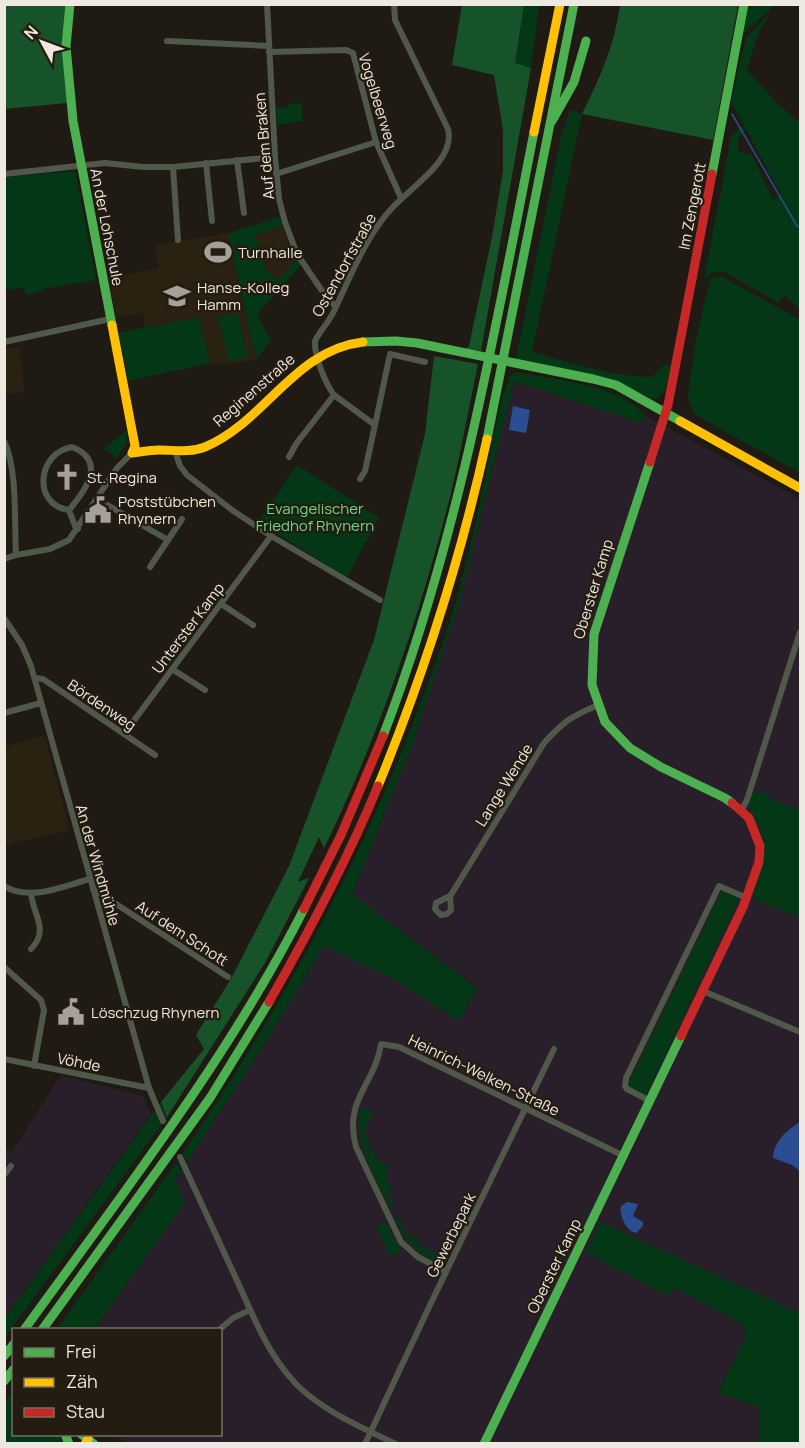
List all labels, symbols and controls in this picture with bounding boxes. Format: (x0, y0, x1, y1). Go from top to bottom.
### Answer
north arrow (12, 12, 72, 72)
text: N (19, 21, 43, 44)
street label: Vogelbeerweg (354, 51, 402, 151)
street label: Auf dem Braken (249, 92, 279, 200)
street label: Im Zengerott (673, 160, 711, 252)
street label: An der Lohschule (85, 166, 129, 288)
street label: Ostendorfstraße (307, 209, 381, 321)
sports icon: Turnhalle (203, 237, 233, 267)
place label: Turnhalle (238, 242, 303, 263)
place label: Hanse-Kolleg Hamm (197, 277, 289, 315)
school or university icon: Hanse-Kolleg Hamm (162, 281, 192, 311)
street label: Reginenstraße (209, 348, 300, 431)
church icon: St. Regina (52, 462, 82, 492)
place label: St. Regina (87, 467, 157, 488)
place label: Poststübchen Rhynern (118, 491, 216, 529)
public building icon: Poststübchen Rhynern (83, 495, 113, 525)
park label: Evangelischer Friedhof Rhynern (256, 498, 374, 536)
street label: Oberster Kamp (568, 536, 618, 641)
street label: Unterster Kamp (147, 578, 229, 678)
street label: Bördenweg (64, 674, 140, 736)
street label: Lange Wende (470, 739, 538, 830)
street label: An der Windmühle (71, 802, 125, 928)
street label: Auf dem Schott (132, 895, 232, 971)
public building icon: Löschzug Rhynern (56, 997, 86, 1027)
place label: Löschzug Rhynern (91, 1002, 220, 1023)
street label: Heinrich-Welken-Straße (405, 1029, 563, 1121)
street label: Vöhde (56, 1048, 103, 1077)
street label: Gewerbepark (421, 1189, 481, 1281)
street label: Oberster Kamp (522, 1215, 586, 1317)
legend (12, 1328, 222, 1436)
text: Frei (66, 1339, 96, 1363)
text: Zäh (66, 1369, 98, 1393)
text: Stau (66, 1399, 105, 1423)

